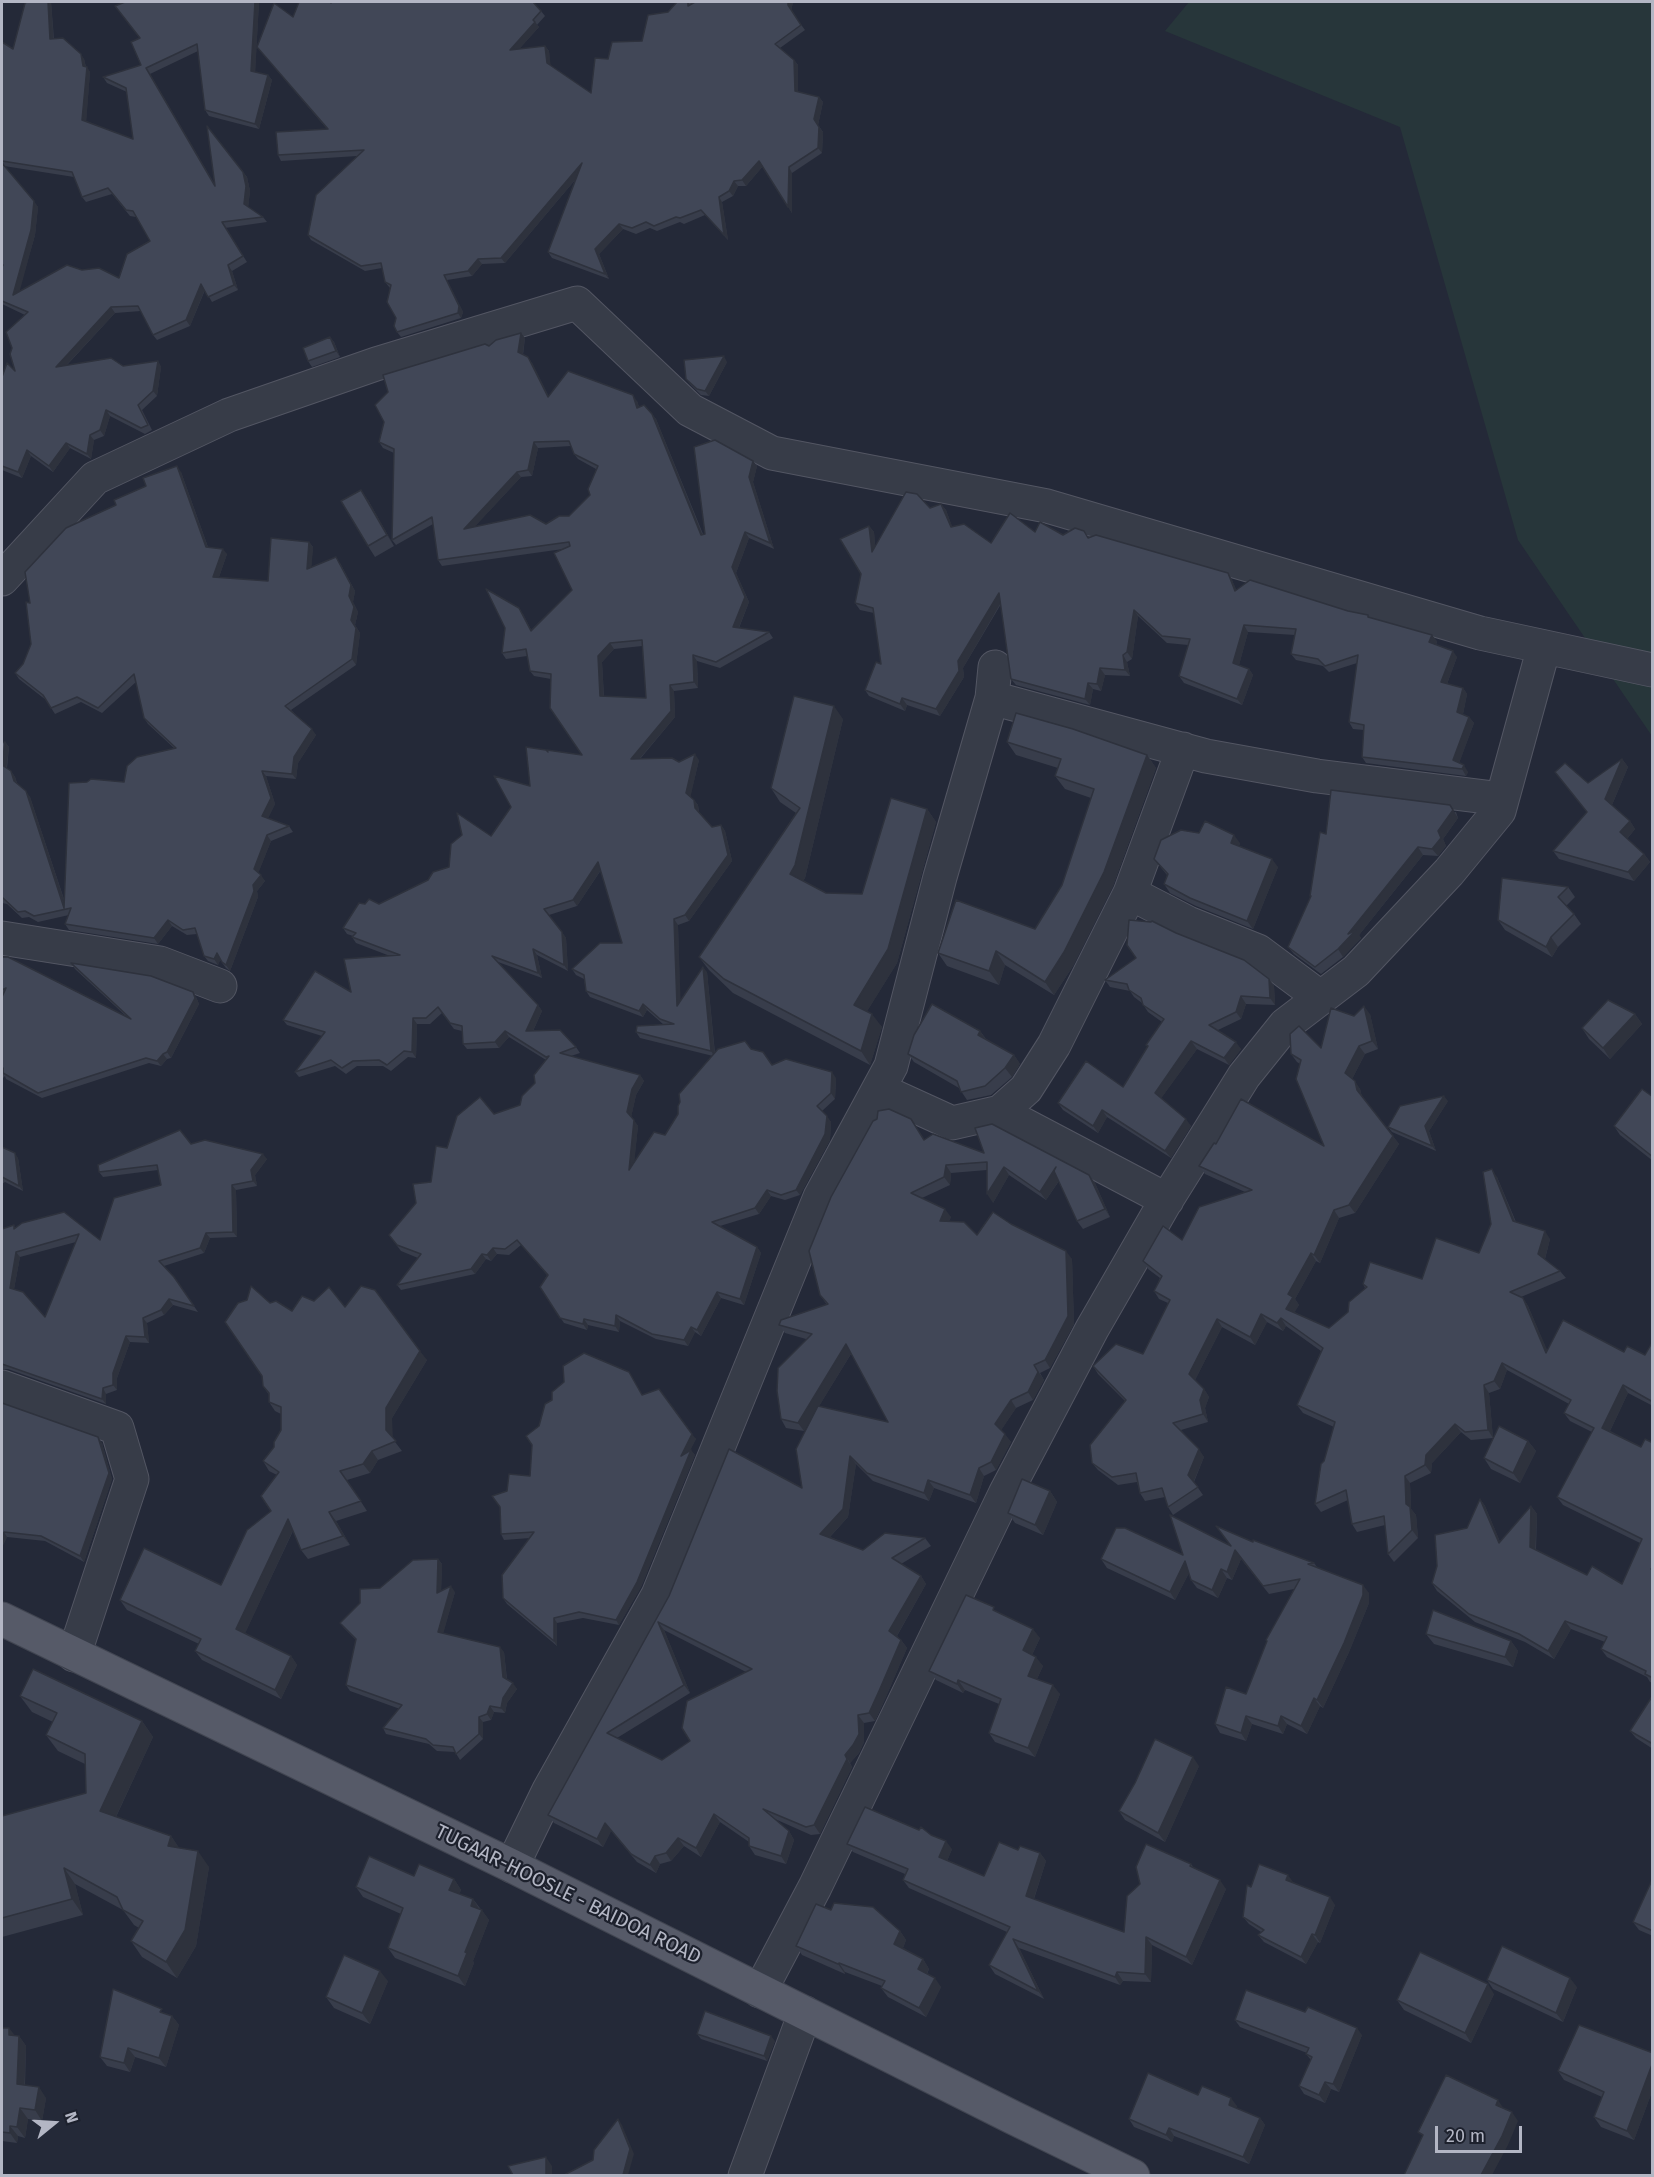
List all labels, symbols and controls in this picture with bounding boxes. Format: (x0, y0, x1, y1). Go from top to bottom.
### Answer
street label: TUGAAR-HOOSLE - BAIDOA ROAD (431, 1820, 705, 1970)
north arrow (24, 2093, 84, 2153)
text: N (61, 2109, 82, 2125)
scale bar (1438, 2114, 1525, 2152)
text: 20 m (1446, 2125, 1485, 2147)

